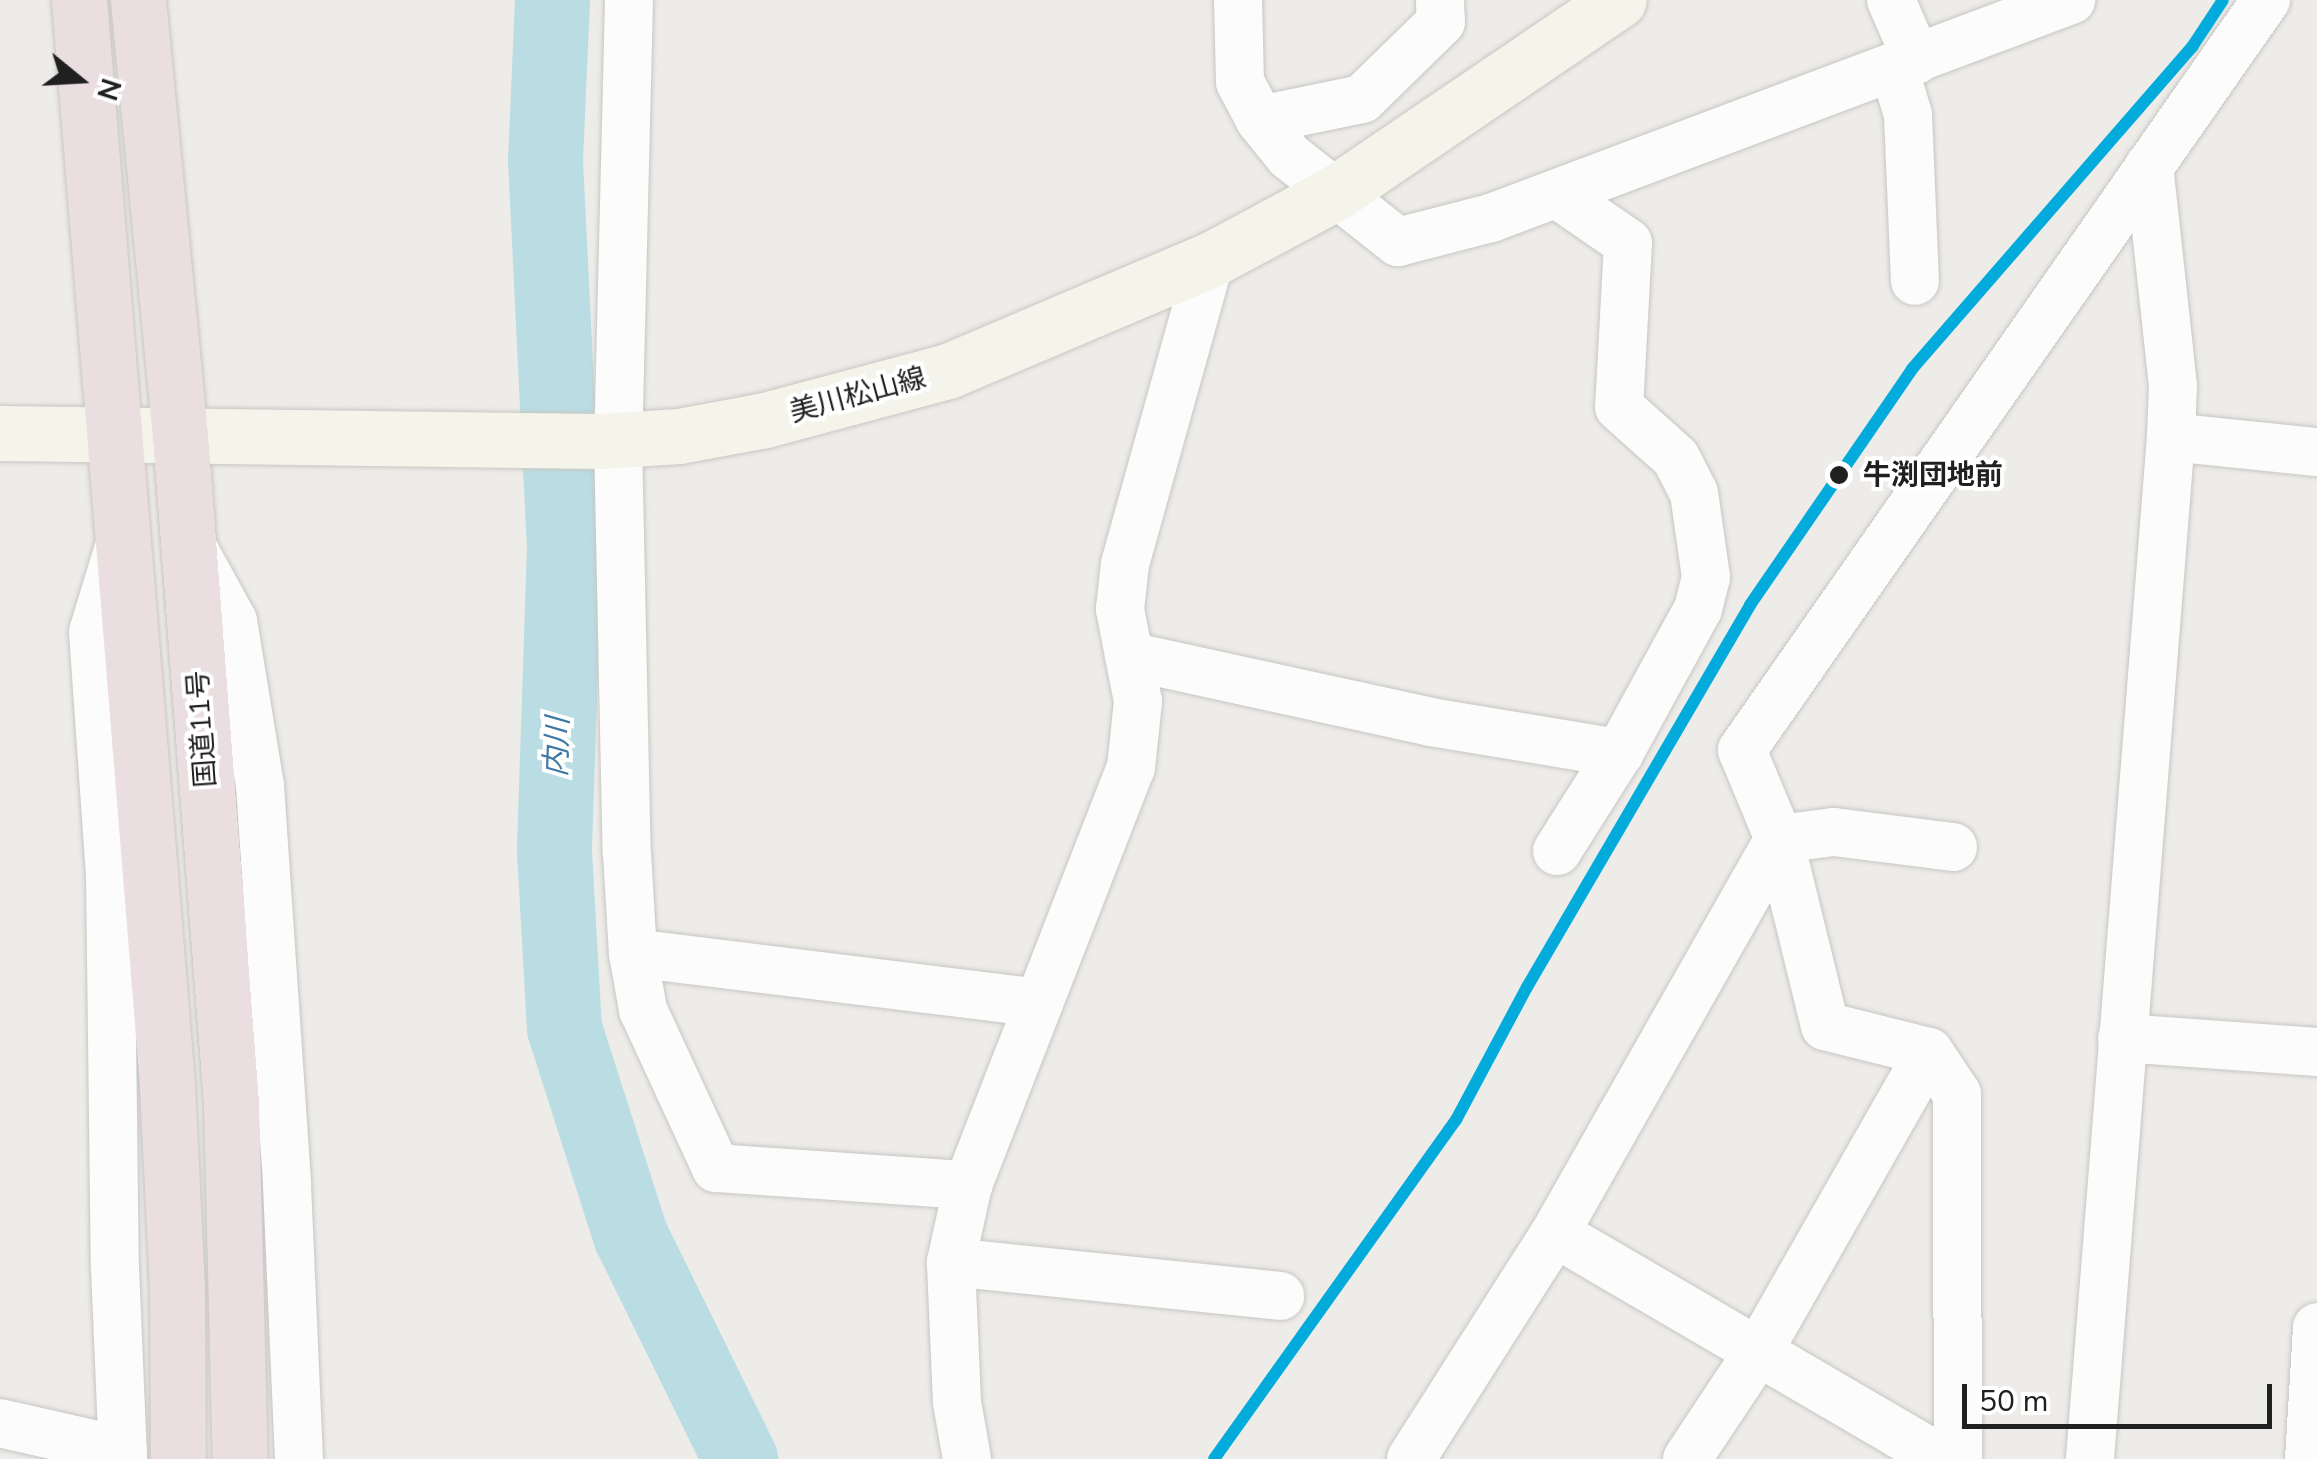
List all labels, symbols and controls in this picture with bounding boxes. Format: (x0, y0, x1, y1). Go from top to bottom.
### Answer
north arrow (30, 30, 130, 130)
text: N (87, 73, 130, 105)
street label: 美川松山線 (786, 361, 930, 429)
place label: 牛渕団地前 (1863, 458, 2003, 492)
marker: 牛渕団地前 (1824, 460, 1854, 490)
street label: 国道11号 (181, 669, 223, 789)
water label: 内川 (539, 716, 577, 778)
scale bar (1967, 1364, 2277, 1426)
text: 50 m (1979, 1381, 2048, 1422)

